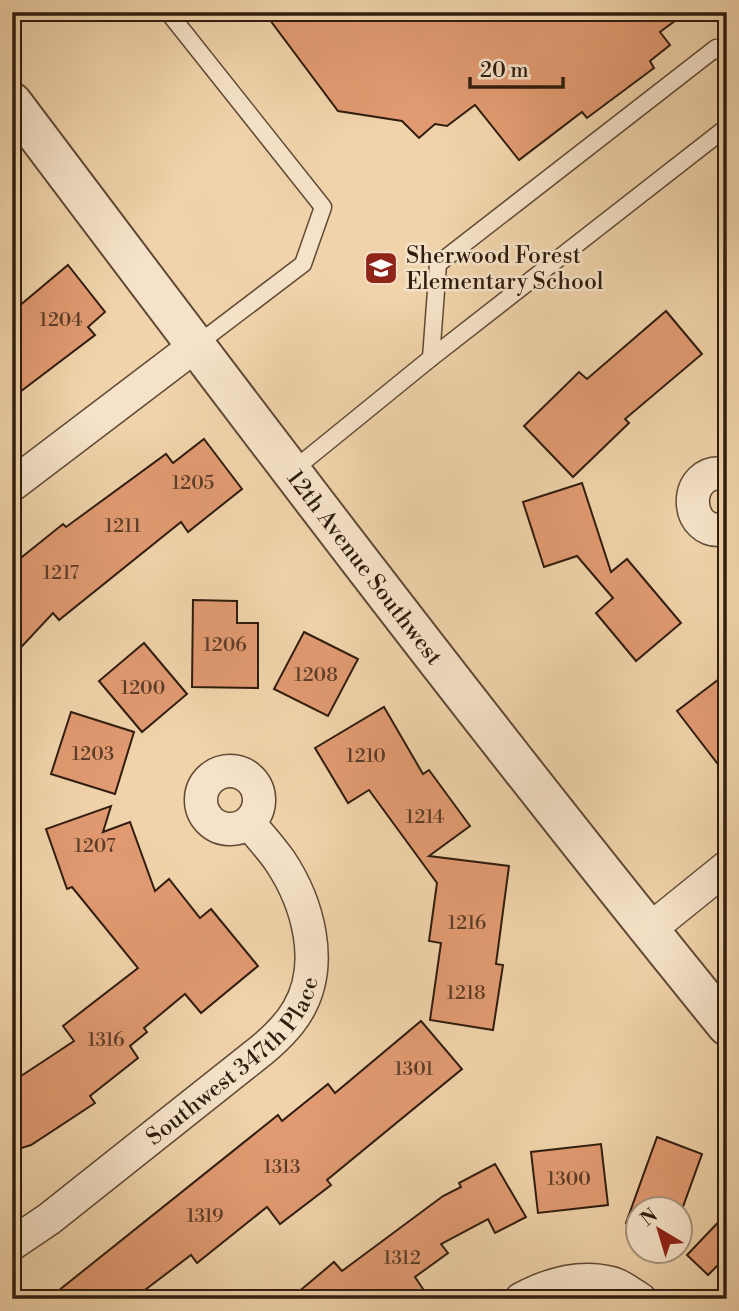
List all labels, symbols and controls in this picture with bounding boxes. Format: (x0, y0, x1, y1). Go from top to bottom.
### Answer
scale bar (470, 46, 562, 90)
text: 20 m (480, 58, 529, 84)
place label: Sherwood Forest Elementary School (406, 242, 604, 296)
school or university icon: Sherwood Forest Elementary School (362, 249, 400, 287)
house number: 1204 (39, 308, 83, 332)
street label: 12th Avenue Southwest (281, 465, 448, 671)
house number: 1205 (172, 471, 214, 495)
house number: 1211 (105, 514, 141, 538)
house number: 1217 (43, 561, 80, 585)
house number: 1206 (203, 633, 247, 657)
house number: 1208 (294, 663, 338, 687)
house number: 1200 (121, 676, 165, 700)
house number: 1203 (72, 742, 114, 766)
house number: 1210 (346, 744, 386, 768)
house number: 1214 (406, 805, 444, 829)
house number: 1207 (74, 834, 116, 858)
house number: 1216 (448, 911, 486, 935)
street label: Southwest 347th Place (141, 974, 325, 1151)
house number: 1218 (446, 981, 486, 1005)
house number: 1316 (87, 1028, 125, 1052)
house number: 1301 (395, 1057, 433, 1081)
house number: 1313 (264, 1155, 300, 1179)
house number: 1300 (547, 1167, 591, 1191)
north arrow (624, 1196, 694, 1266)
text: N (636, 1203, 662, 1231)
house number: 1319 (186, 1204, 224, 1228)
house number: 1312 (383, 1246, 421, 1270)

